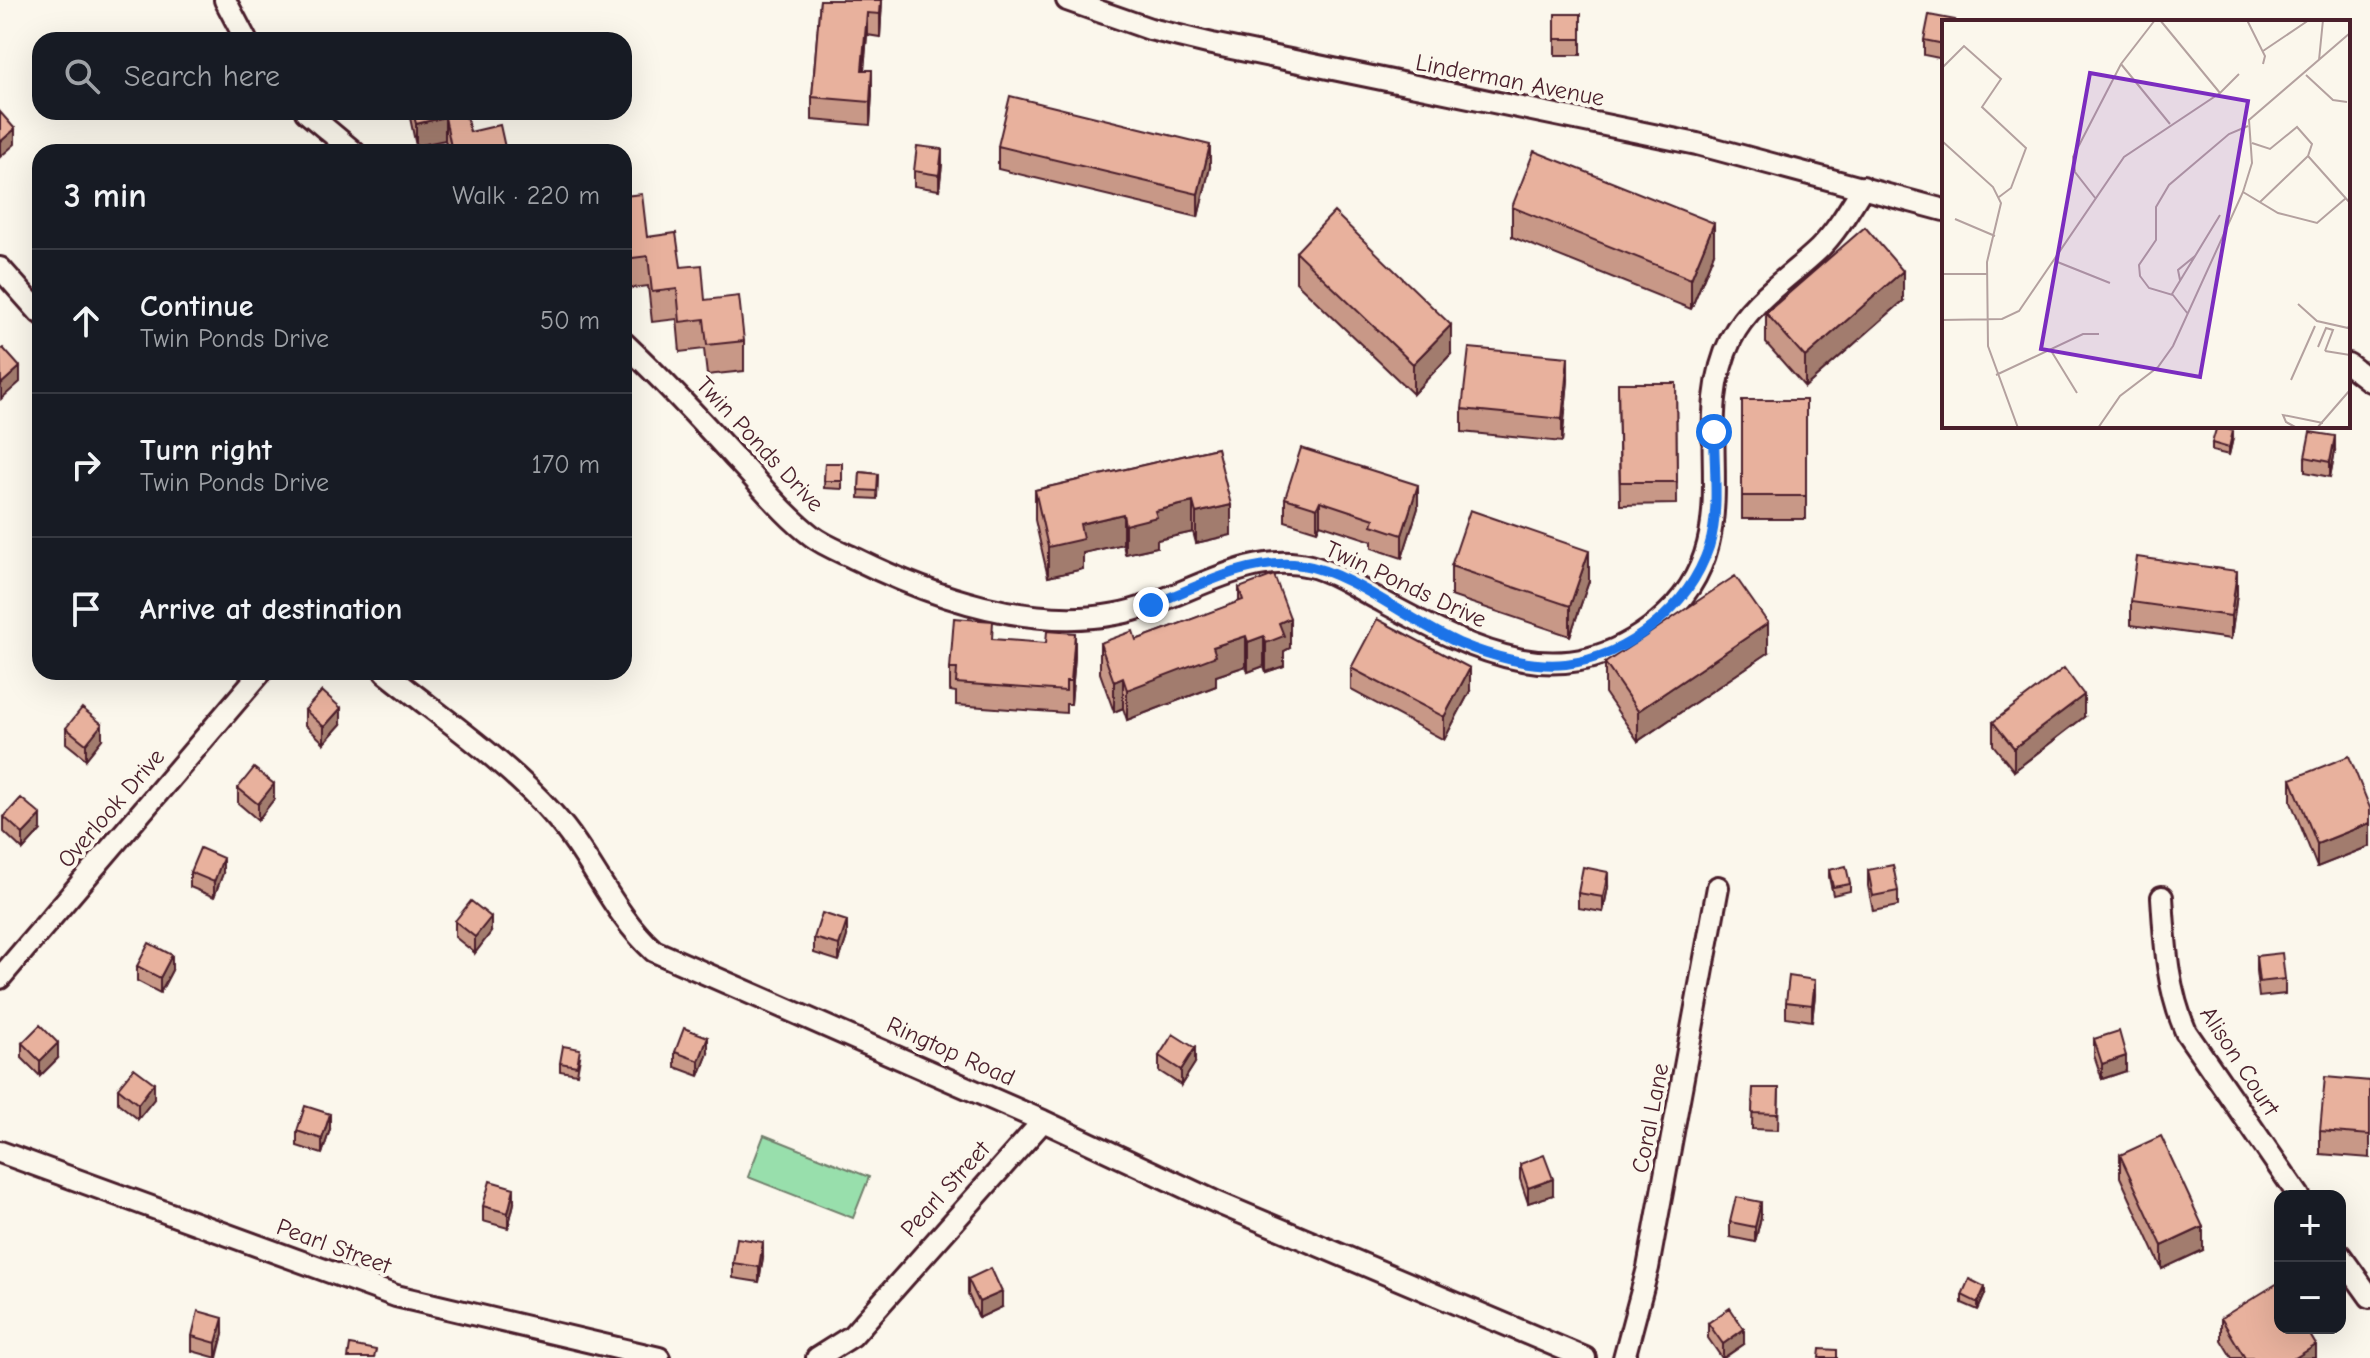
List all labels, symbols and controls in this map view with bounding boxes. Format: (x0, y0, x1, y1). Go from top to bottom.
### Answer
inset map (1942, 20, 2350, 428)
search box (32, 32, 632, 120)
street label: Linderman Avenue (1413, 48, 1607, 112)
icon: search (60, 54, 104, 98)
text: Search here (124, 59, 280, 94)
text: 3 min (64, 176, 147, 216)
text: Walk · 220 m (452, 181, 600, 211)
text: Continue (140, 289, 254, 324)
icon: ahead (64, 299, 108, 343)
text: 50 m (540, 306, 600, 336)
text: Twin Ponds Drive (140, 324, 329, 354)
street label: Twin Ponds Drive (690, 371, 830, 517)
route start (1696, 414, 1732, 450)
text: Turn right (140, 433, 272, 468)
icon: right (64, 443, 108, 487)
text: 170 m (531, 450, 600, 480)
text: Twin Ponds Drive (140, 468, 329, 498)
street label: Twin Ponds Drive (1321, 534, 1491, 634)
icon: arrive (64, 587, 108, 631)
route end (1133, 587, 1169, 623)
text: Arrive at destination (140, 592, 402, 627)
street label: Overlook Drive (52, 743, 170, 873)
street label: Alison Court (2194, 1001, 2286, 1122)
street label: Ringtop Road (883, 1010, 1019, 1092)
street label: Coral Lane (1626, 1061, 1674, 1175)
street label: Pearl Street (895, 1134, 996, 1243)
map controls (2274, 1190, 2346, 1334)
button: + (2274, 1190, 2346, 1262)
street label: Pearl Street (273, 1212, 396, 1280)
button: − (2274, 1262, 2346, 1334)

